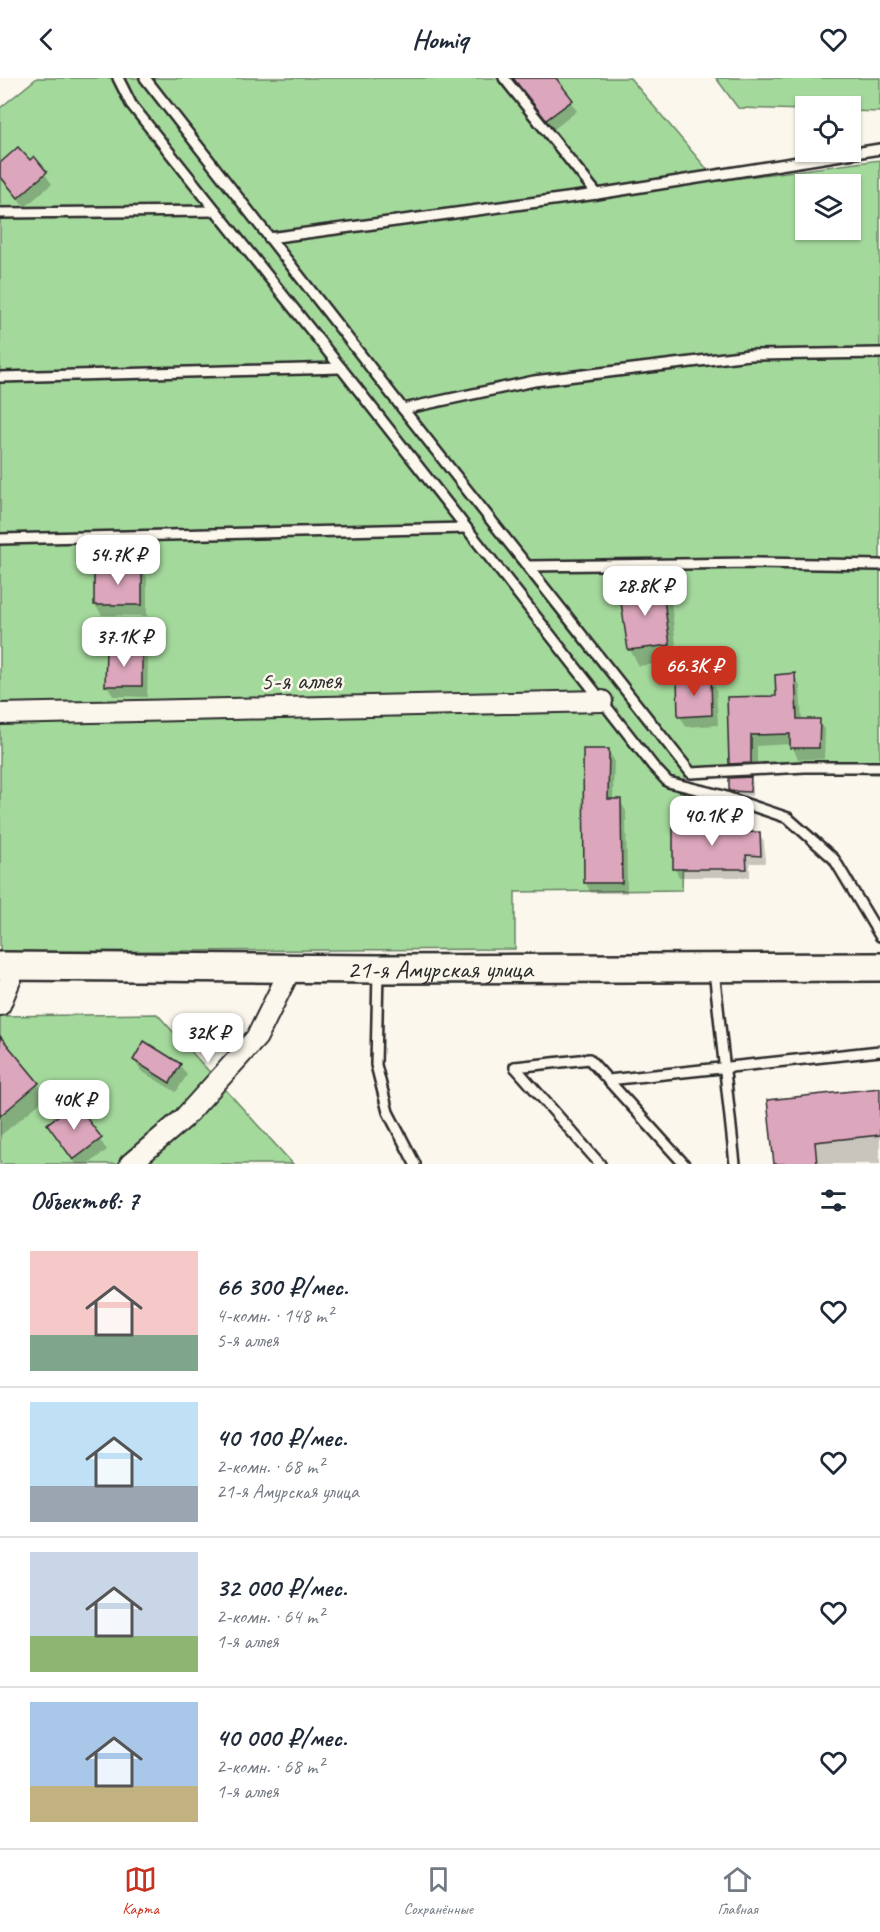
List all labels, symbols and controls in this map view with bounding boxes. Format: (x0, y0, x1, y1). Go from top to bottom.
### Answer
text: Homiq (412, 22, 468, 56)
icon: back (30, 23, 63, 56)
icon: heart (817, 23, 850, 56)
map controls (795, 96, 861, 240)
button: locate (795, 96, 861, 162)
button: layers (795, 174, 861, 240)
pin: 54.7K ₽ (63, 535, 173, 586)
text: 54.7K ₽ (90, 542, 146, 567)
pin: 28.8K ₽ (590, 566, 700, 617)
text: 28.8K ₽ (617, 573, 673, 598)
pin: 37.1K ₽ (69, 617, 179, 668)
text: 37.1K ₽ (96, 624, 152, 649)
pin: 66.3K ₽ (639, 646, 749, 697)
text: 66.3K ₽ (665, 653, 723, 678)
street label: 5-я аллея (260, 663, 343, 698)
pin: 40.1K ₽ (657, 796, 767, 847)
text: 40.1K ₽ (684, 803, 740, 828)
street label: 21-я Амурская улица (347, 952, 534, 986)
pin: 32K ₽ (166, 1013, 250, 1064)
text: 32K ₽ (186, 1020, 230, 1045)
pin: 40K ₽ (32, 1080, 116, 1131)
text: 40K ₽ (52, 1087, 96, 1112)
text: Объектов: 7 (30, 1184, 139, 1217)
icon: filters (817, 1184, 850, 1217)
text: 66 300 ₽/мес. (216, 1270, 348, 1303)
icon: home (78, 1275, 150, 1347)
icon: heart (817, 1295, 850, 1328)
text: 4-комн. · 148 m² (216, 1303, 333, 1328)
text: 5-я аллея (216, 1328, 278, 1353)
text: 40 100 ₽/мес. (216, 1421, 347, 1454)
icon: home (78, 1426, 150, 1498)
icon: heart (817, 1446, 850, 1479)
text: 2-комн. · 68 m² (216, 1454, 324, 1479)
text: 21-я Амурская улица (216, 1479, 359, 1504)
text: 32 000 ₽/мес. (216, 1571, 347, 1604)
icon: home (78, 1576, 150, 1648)
icon: heart (817, 1596, 850, 1629)
text: 2-комн. · 64 m² (216, 1604, 324, 1629)
text: 1-я аллея (216, 1629, 278, 1654)
text: 40 000 ₽/мес. (216, 1721, 347, 1754)
icon: home (78, 1726, 150, 1798)
icon: heart (817, 1746, 850, 1779)
text: 2-комн. · 68 m² (216, 1754, 324, 1779)
text: 1-я аллея (216, 1779, 278, 1804)
tab: Карта (122, 1863, 159, 1919)
tab: Сохранённые (403, 1863, 473, 1919)
tab: Главная (718, 1863, 758, 1919)

